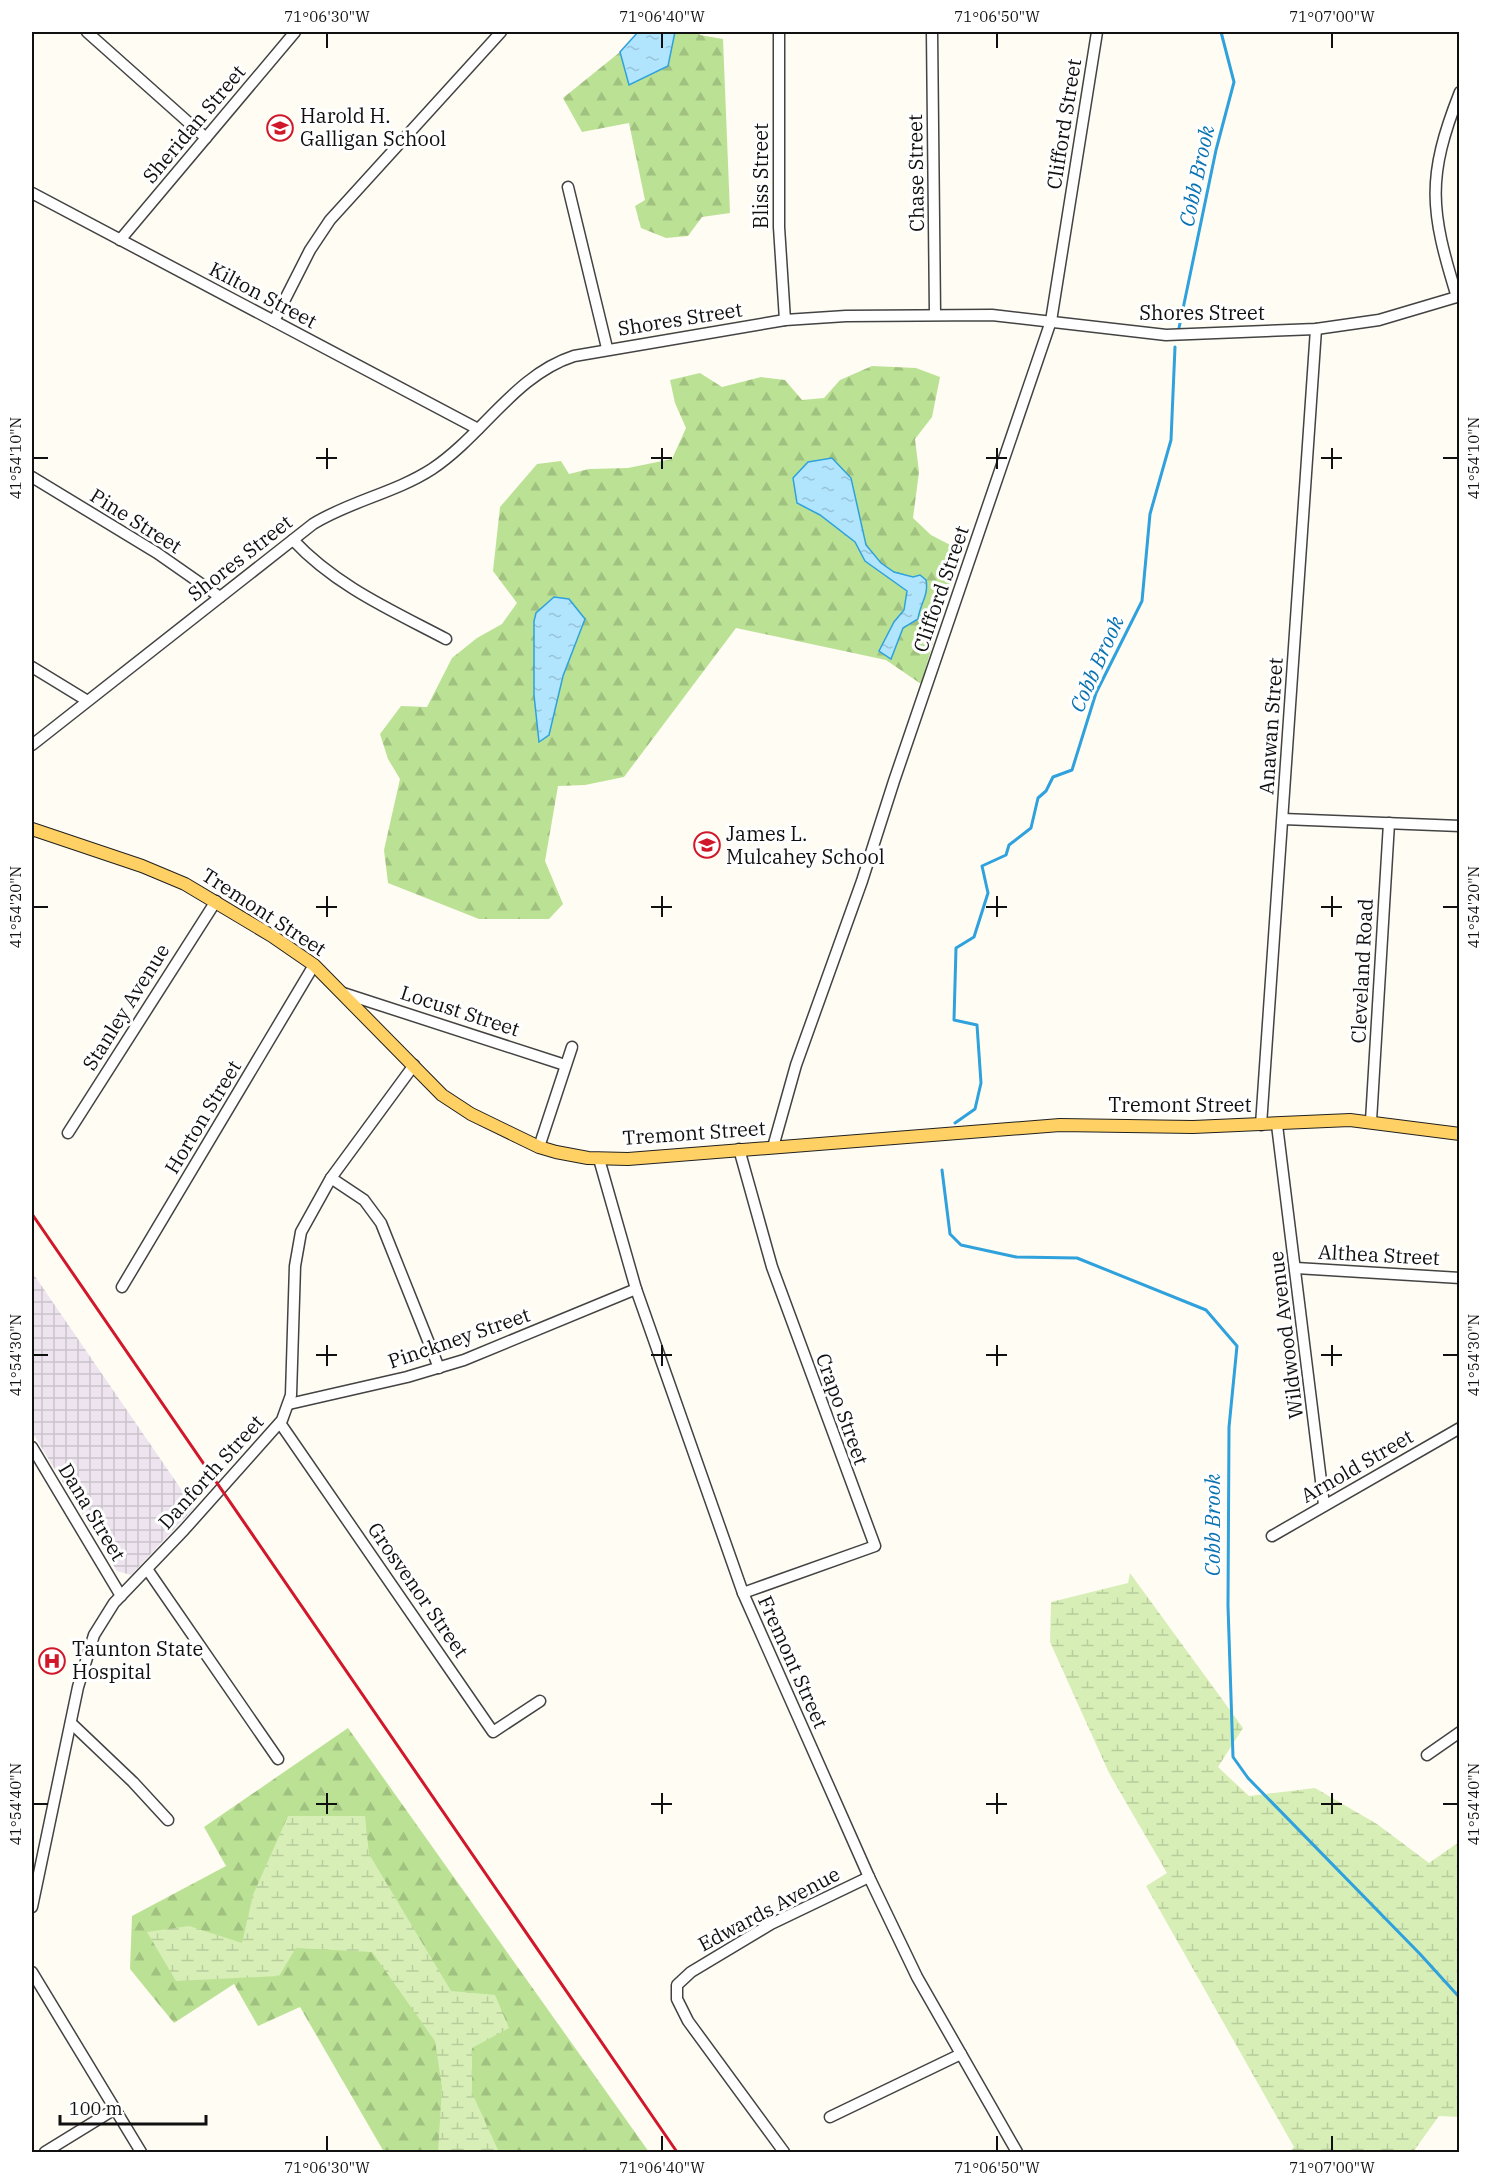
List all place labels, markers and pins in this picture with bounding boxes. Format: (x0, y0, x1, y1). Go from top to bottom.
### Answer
place label: Harold H. Galligan School (300, 102, 446, 152)
school or university icon: Harold H. Galligan School (265, 113, 295, 143)
place label: James L. Mulcahey School (726, 820, 885, 870)
school or university icon: James L. Mulcahey School (692, 830, 722, 860)
place label: Taunton State Hospital (72, 1635, 203, 1685)
hospital icon: Taunton State Hospital (37, 1646, 67, 1676)

